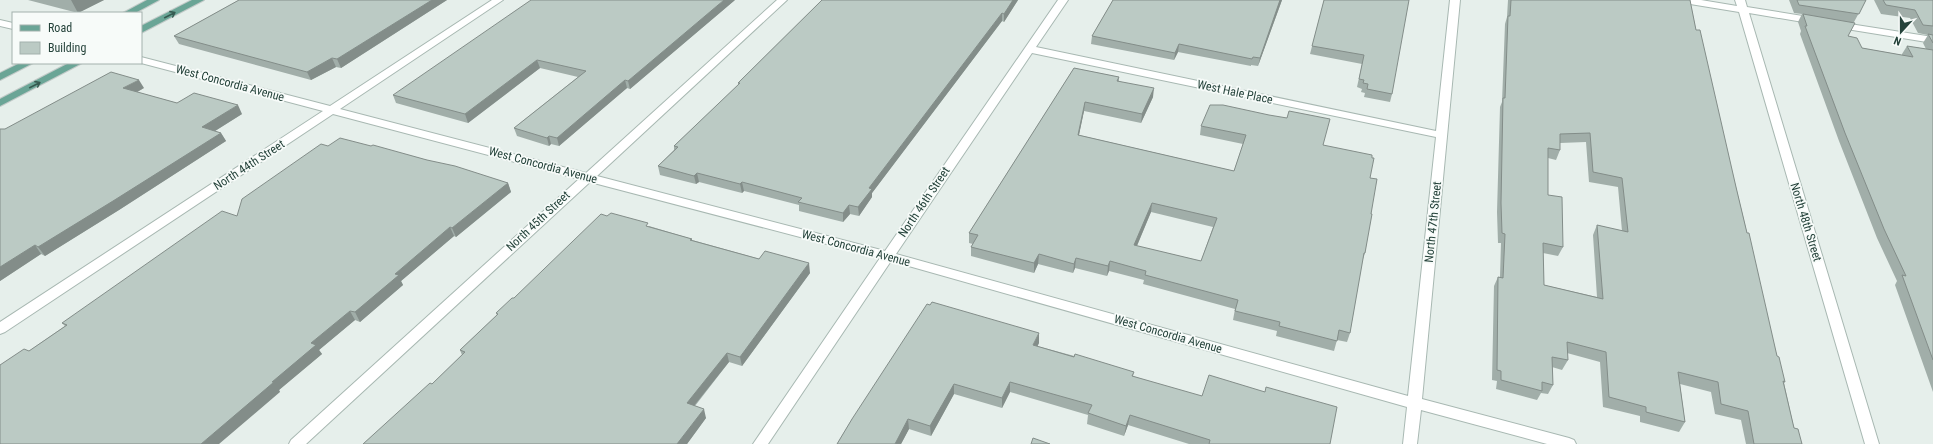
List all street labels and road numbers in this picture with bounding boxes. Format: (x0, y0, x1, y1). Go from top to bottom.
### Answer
street label: West Concordia Avenue (174, 62, 286, 104)
street label: West Hale Place (1196, 77, 1274, 107)
street label: North 44th Street (211, 137, 287, 193)
street label: West Concordia Avenue (487, 144, 599, 186)
street label: North 46th Street (895, 164, 953, 240)
street label: North 47th Street (1422, 180, 1444, 263)
street label: North 48th Street (1787, 181, 1825, 263)
street label: North 45th Street (503, 188, 573, 254)
street label: West Concordia Avenue (800, 227, 912, 269)
street label: West Concordia Avenue (1112, 312, 1224, 356)

